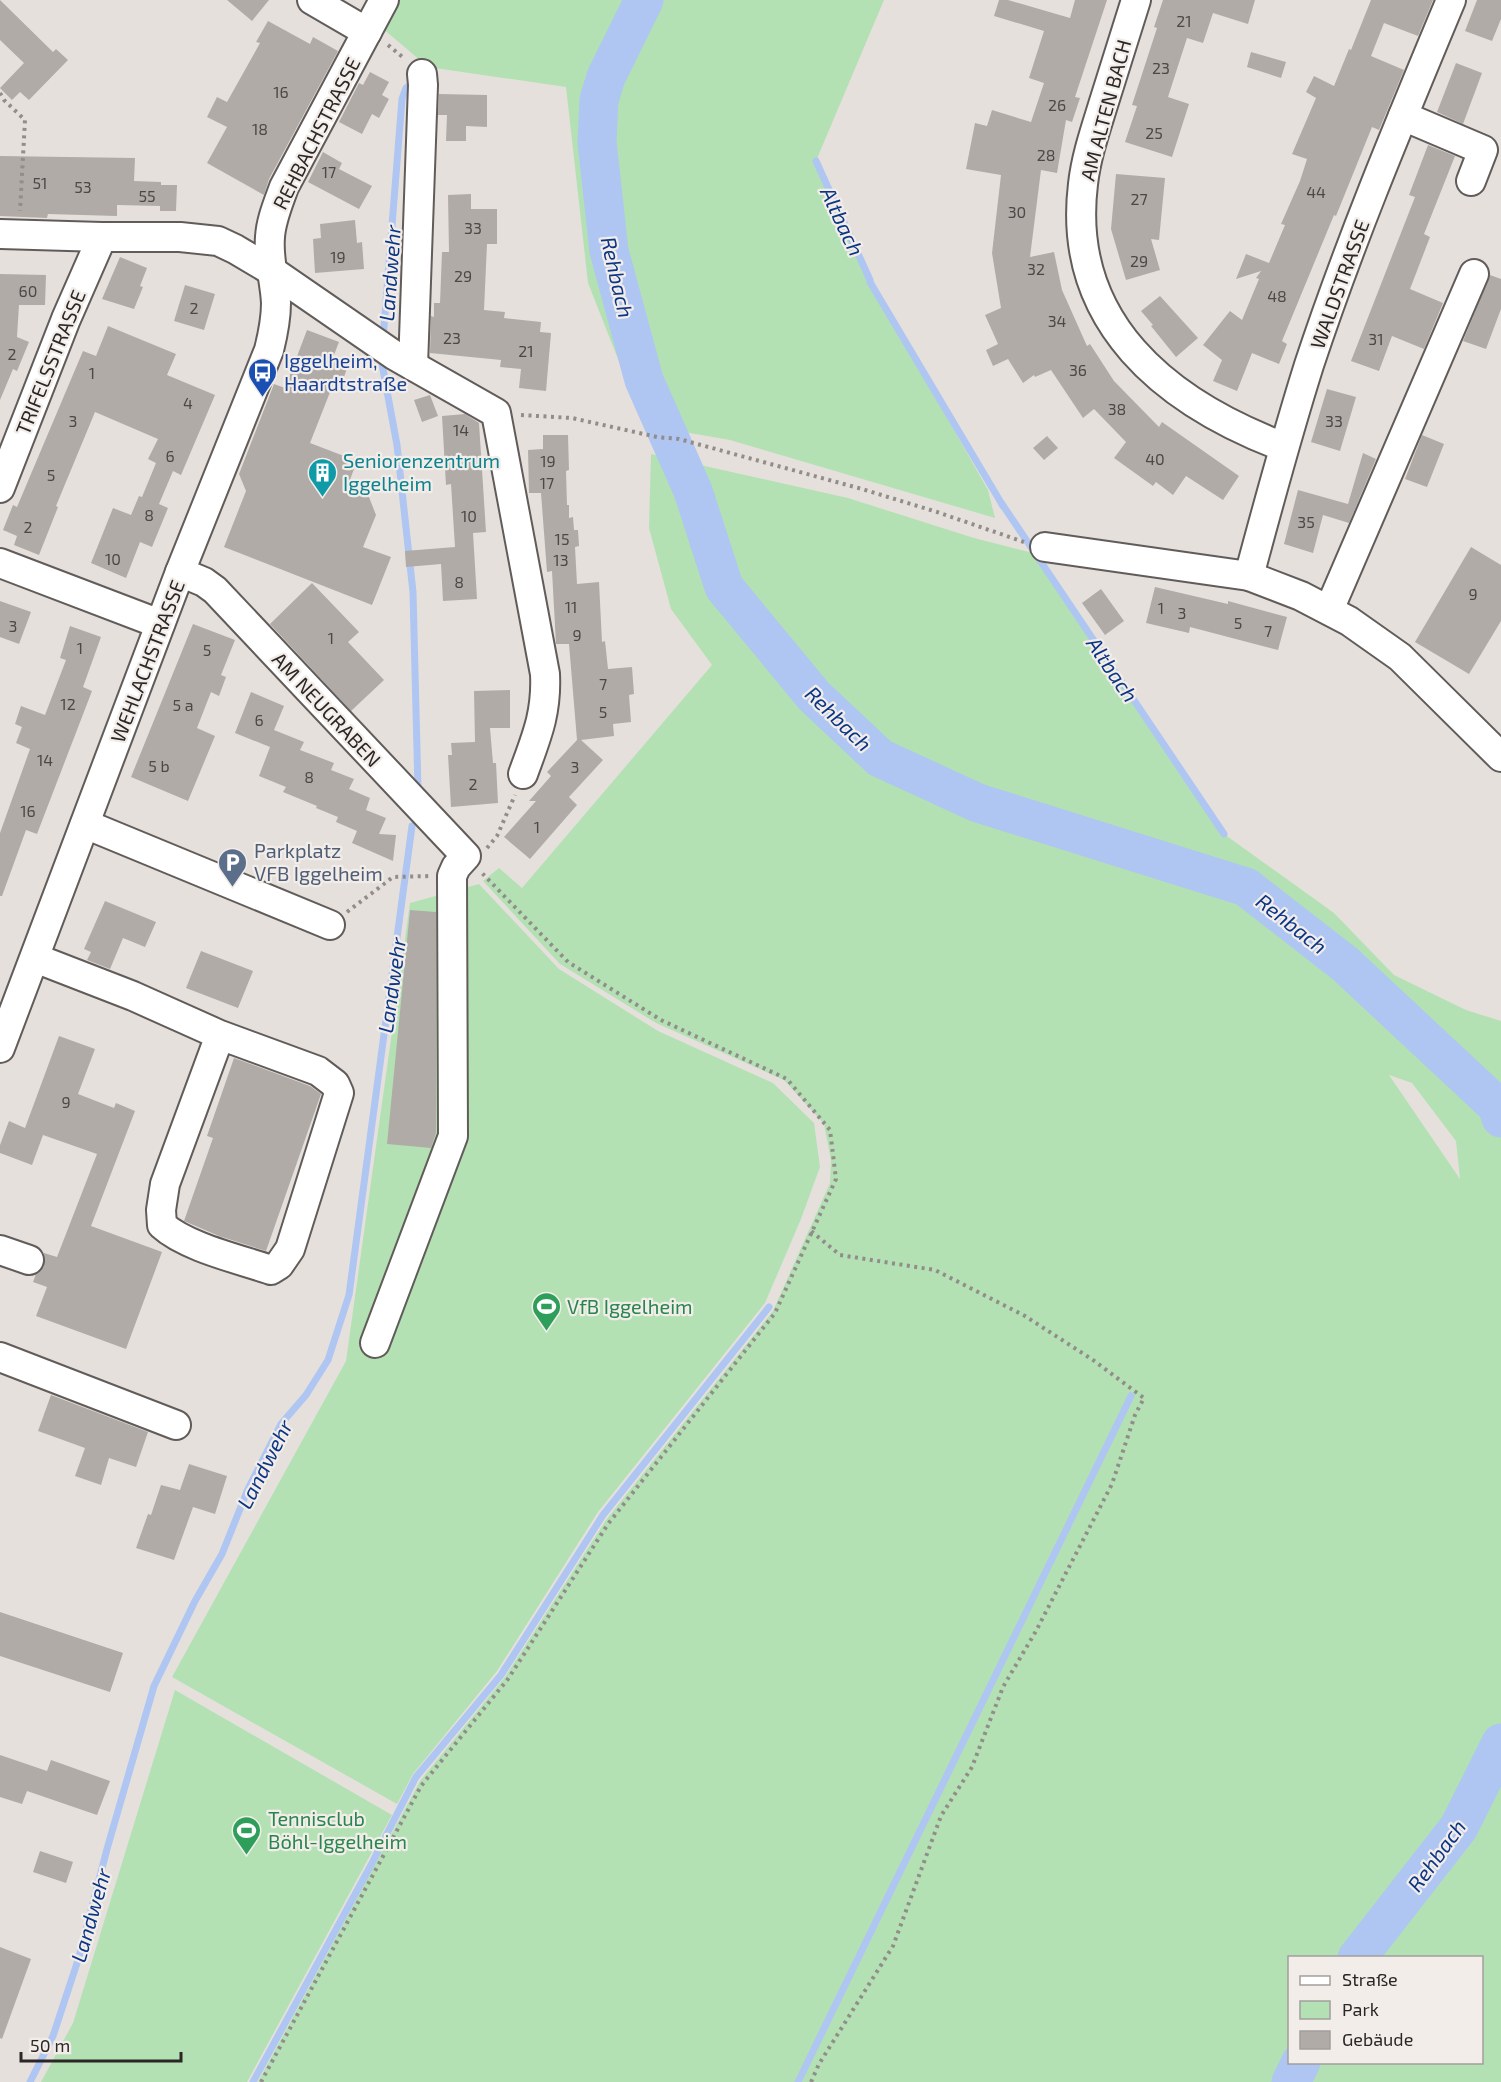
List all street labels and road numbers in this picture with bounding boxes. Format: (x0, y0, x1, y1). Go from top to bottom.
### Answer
street label: AM ALTEN BACH (1075, 37, 1135, 183)
street label: REHBACHSTRASSE (267, 53, 365, 213)
street label: WALDSTRASSE (1304, 216, 1374, 352)
street label: TRIFELSSTRASSE (10, 286, 90, 438)
street label: WEHLACHSTRASSE (105, 576, 189, 746)
street label: AM NEUGRABEN (268, 647, 386, 771)

